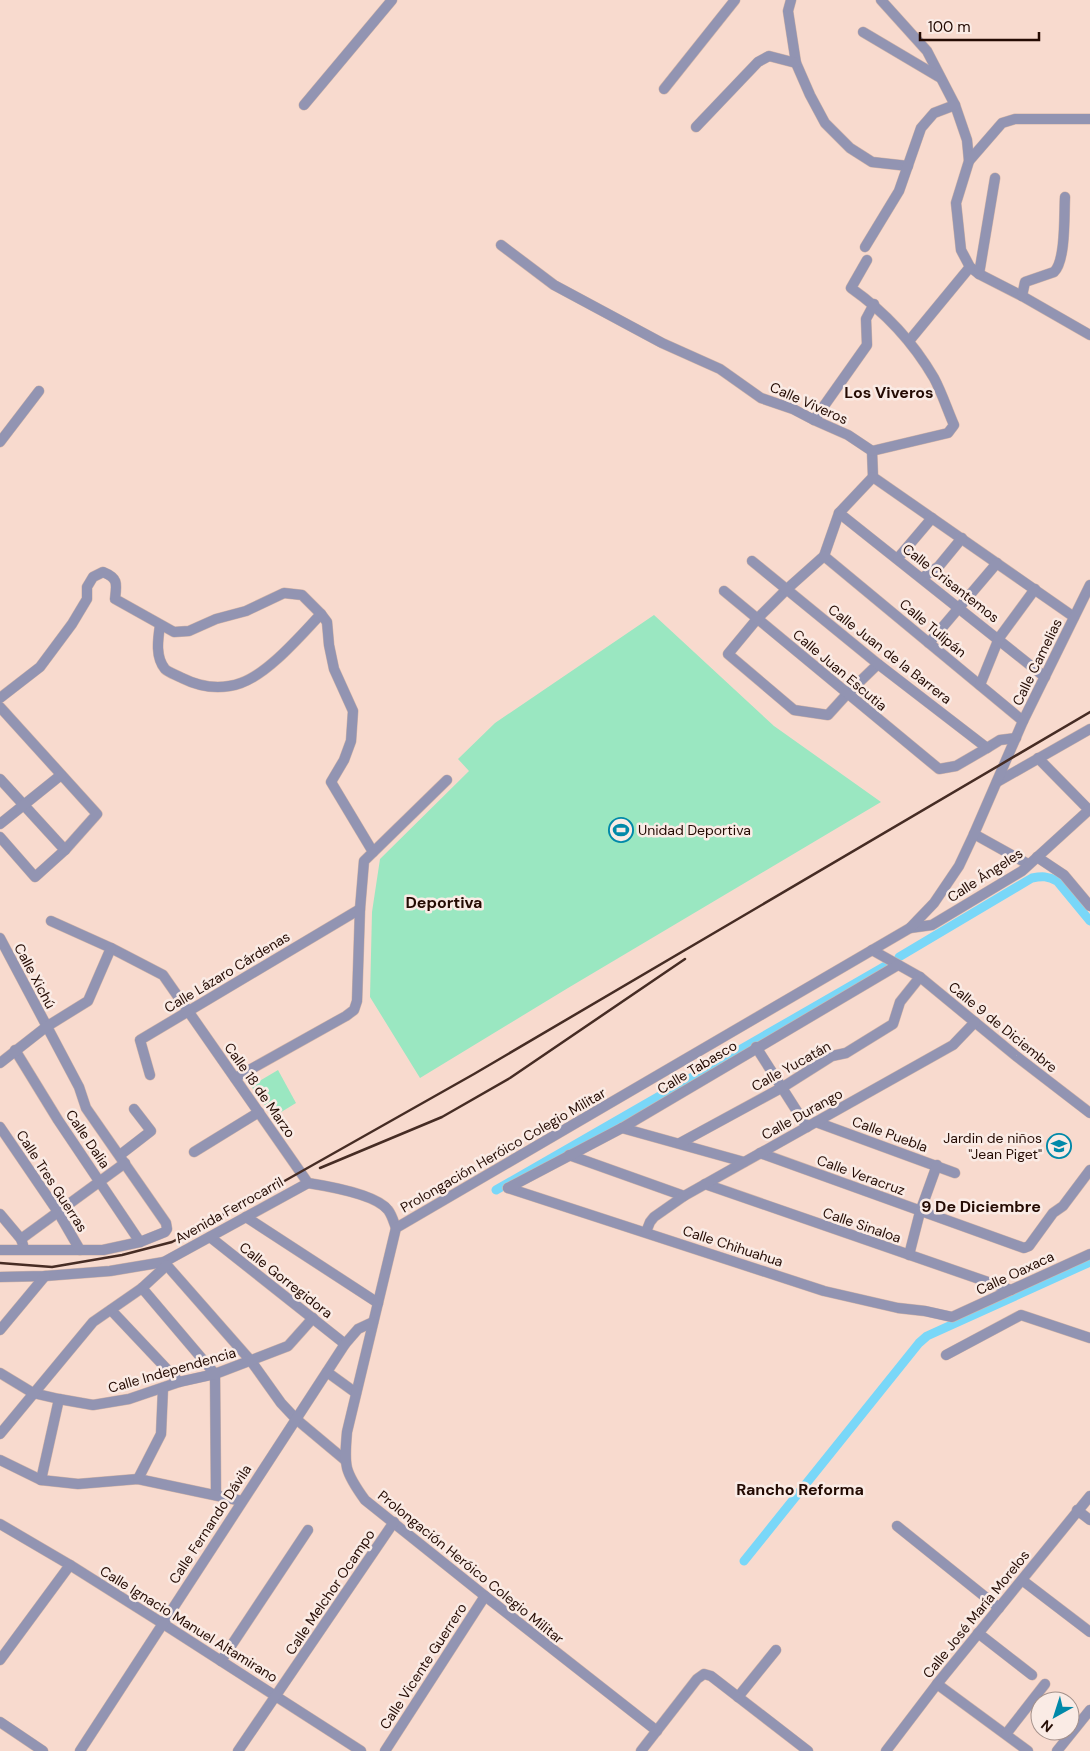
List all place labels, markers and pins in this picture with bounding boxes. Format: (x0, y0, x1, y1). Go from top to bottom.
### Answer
sports icon: Unidad Deportiva (608, 817, 634, 843)
place label: Unidad Deportiva (638, 821, 751, 839)
place label: Jardin de niños "Jean Piget" (943, 1129, 1042, 1163)
school or university icon: Jardin de niños "Jean Piget" (1046, 1133, 1072, 1159)

